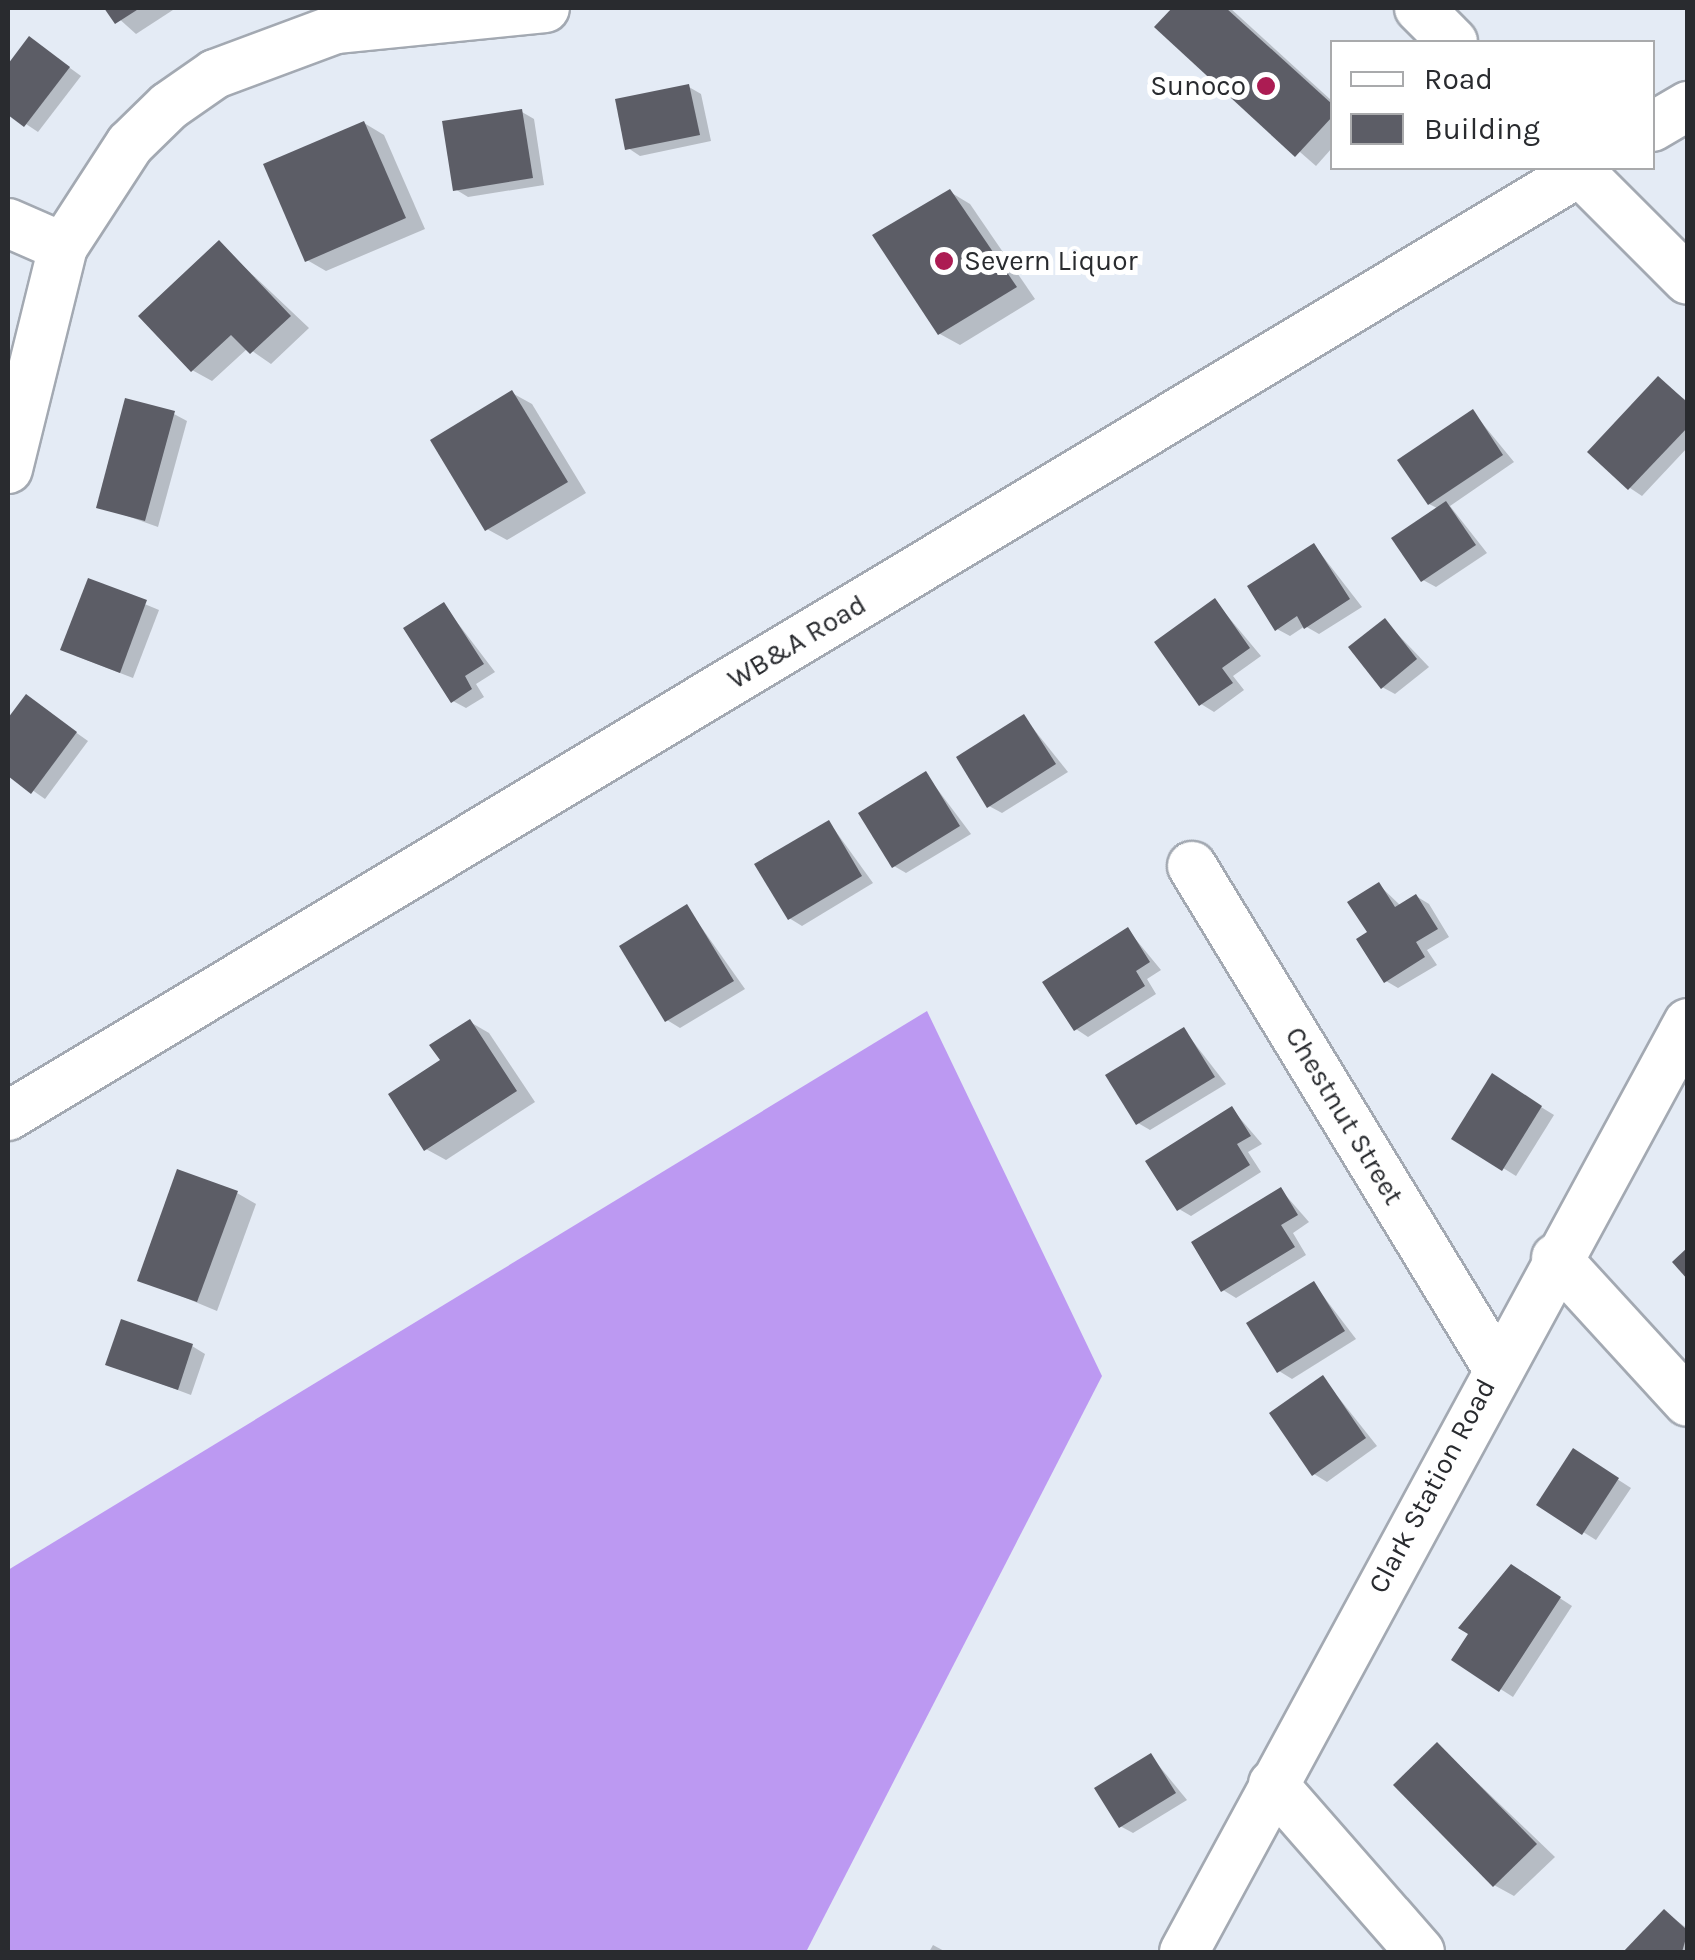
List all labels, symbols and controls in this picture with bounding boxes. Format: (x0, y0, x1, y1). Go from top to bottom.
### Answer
legend (1330, 40, 1655, 170)
text: Road (1424, 61, 1493, 97)
place label: Sunoco (1150, 69, 1246, 103)
marker: Sunoco (1255, 75, 1277, 97)
text: Building (1424, 111, 1540, 147)
place label: Severn Liquor (964, 244, 1138, 278)
marker: Severn Liquor (933, 250, 955, 272)
street label: WB&A Road (722, 588, 872, 696)
street label: Chestnut Street (1278, 1021, 1410, 1211)
street label: Clark Station Road (1361, 1373, 1503, 1599)

